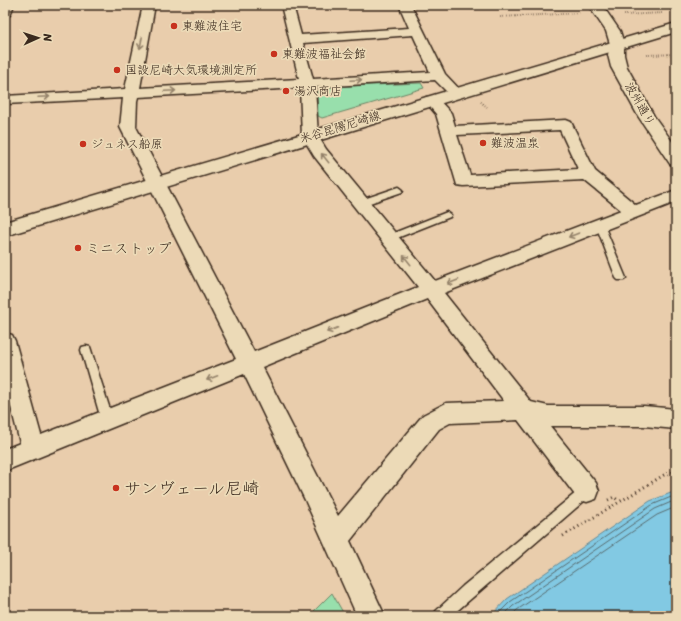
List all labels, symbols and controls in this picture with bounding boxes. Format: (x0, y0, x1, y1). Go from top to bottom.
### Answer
place label: 東難波住宅 (182, 15, 242, 37)
north arrow (18, 18, 58, 58)
marker: 東難波住宅 (169, 21, 179, 31)
text: N (38, 32, 57, 42)
one-way arrow (137, 36, 145, 49)
place label: 東難波福祉会館 (282, 43, 366, 65)
marker: 東難波福祉会館 (269, 49, 279, 59)
place label: 国設尼崎大気環境測定所 (125, 59, 257, 81)
marker: 国設尼崎大気環境測定所 (112, 65, 122, 75)
one-way arrow (349, 77, 362, 84)
street label: 波州通り (618, 78, 662, 130)
place label: 湯沢商店 (294, 80, 342, 102)
marker: 湯沢商店 (281, 86, 291, 96)
one-way arrow (163, 87, 176, 94)
one-way arrow (37, 94, 50, 101)
street label: 米谷昆陽尼崎線 (297, 104, 383, 150)
place label: 難波温泉 (491, 132, 539, 154)
place label: ジュネス船原 (91, 133, 163, 155)
marker: 難波温泉 (478, 138, 488, 148)
marker: ジュネス船原 (78, 139, 88, 149)
one-way arrow (321, 153, 330, 164)
one-way arrow (569, 231, 581, 239)
place label: ミニストップ (86, 236, 171, 261)
marker: ミニストップ (73, 243, 83, 253)
one-way arrow (402, 254, 411, 265)
one-way arrow (448, 278, 460, 286)
one-way arrow (327, 327, 339, 334)
one-way arrow (206, 375, 218, 383)
place label: サンヴェール尼崎 (124, 473, 259, 503)
marker: サンヴェール尼崎 (111, 483, 121, 493)

